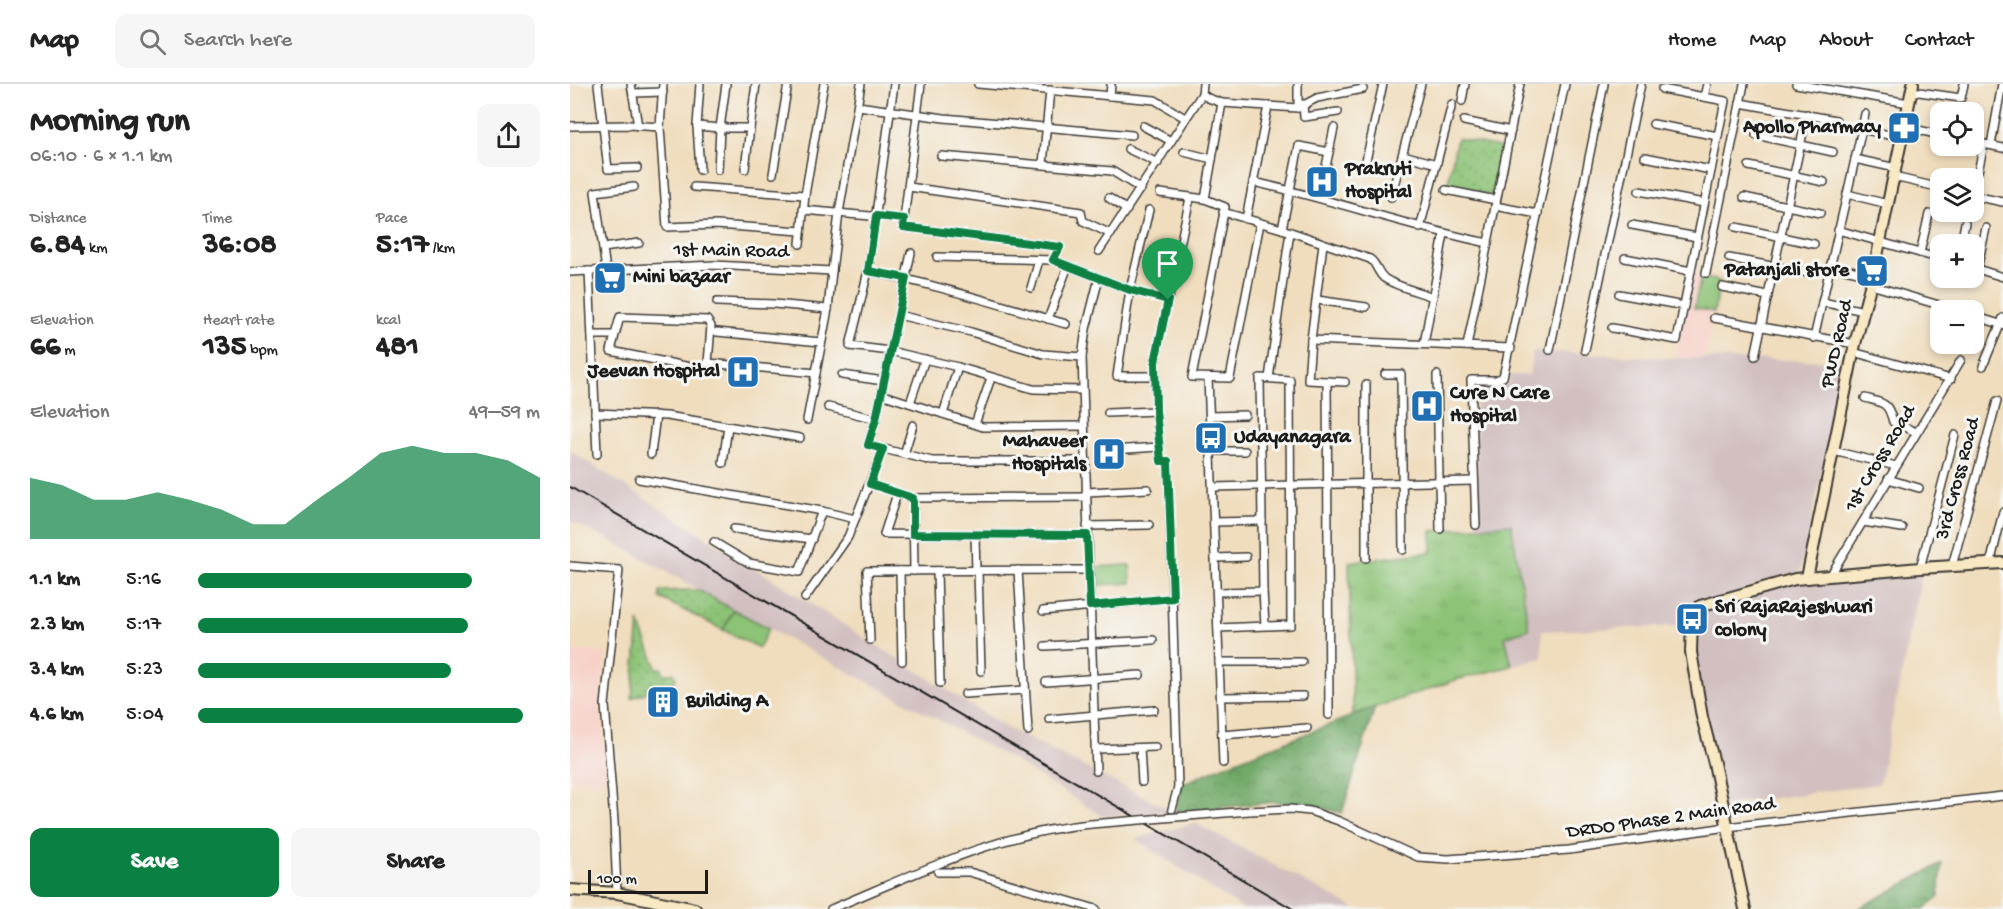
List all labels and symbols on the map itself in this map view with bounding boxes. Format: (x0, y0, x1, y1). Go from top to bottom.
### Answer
pharmacy icon: Apollo Pharmacy (1886, 110, 1922, 146)
place label: Apollo Pharmacy (1742, 117, 1881, 140)
place label: Prakruti Hospital (1344, 159, 1413, 205)
hospital icon: Prakruti Hospital (1304, 164, 1340, 200)
pin (1142, 238, 1193, 300)
street label: 1st Main Road (672, 239, 791, 265)
supermarket icon: Patanjali store (1854, 253, 1890, 289)
supermarket icon: Mini bazaar (592, 260, 628, 296)
place label: Patanjali store (1723, 260, 1850, 283)
place label: Mini bazaar (633, 267, 731, 290)
street label: PWD Road (1817, 296, 1860, 391)
hospital icon: Jeevan Hospital (725, 354, 761, 390)
place label: Jeevan Hospital (587, 361, 721, 384)
place label: Cure N Care Hospital (1449, 383, 1550, 429)
hospital icon: Cure N Care Hospital (1409, 388, 1445, 424)
street label: 1st Cross Road (1840, 400, 1923, 517)
street label: 3rd Cross Road (1931, 413, 1987, 543)
bus stop icon: Udayanagara (1193, 420, 1229, 456)
place label: Udayanagara (1234, 427, 1351, 450)
place label: Mahaveer Hospitals (1003, 431, 1088, 477)
hospital icon: Mahaveer Hospitals (1091, 436, 1127, 472)
place label: Sri RajaRajeshwari colony (1715, 597, 1873, 643)
bus stop icon: Sri RajaRajeshwari colony (1674, 601, 1710, 637)
building icon: Building A (645, 684, 681, 720)
place label: Building A (685, 691, 770, 714)
street label: DRDO Phase 2 Main Road (1563, 793, 1779, 845)
scale bar (588, 867, 708, 894)

